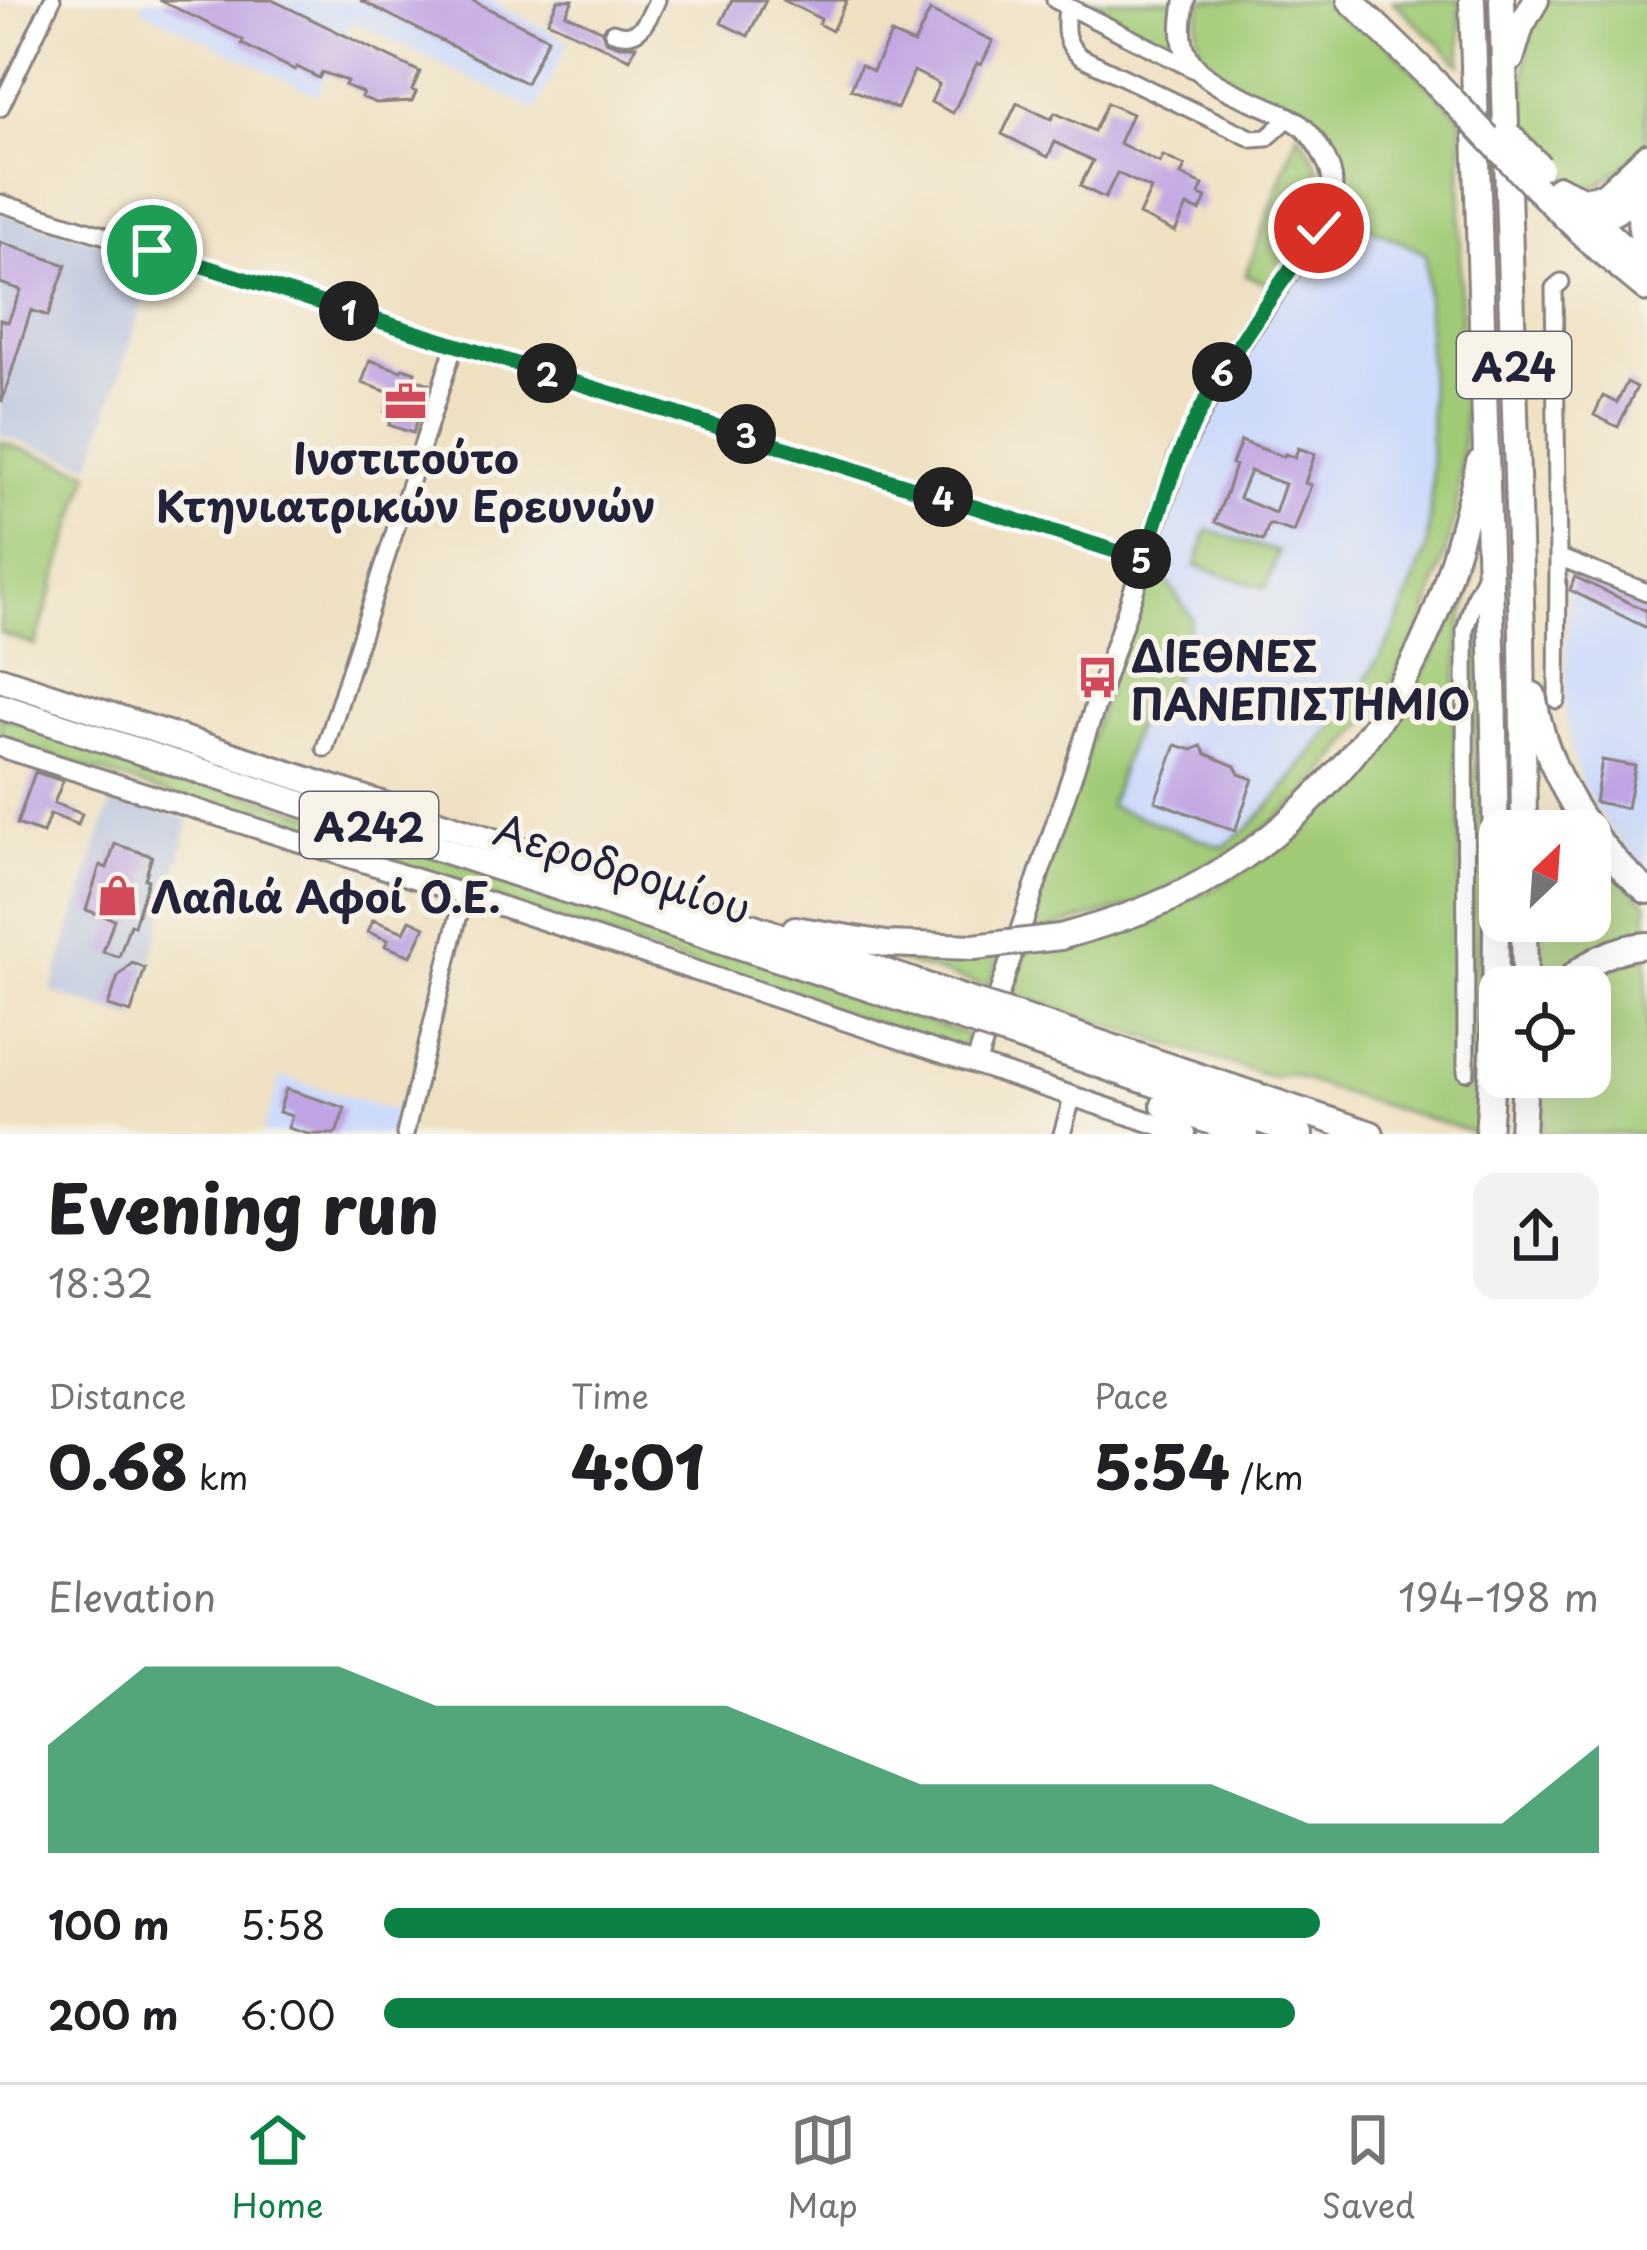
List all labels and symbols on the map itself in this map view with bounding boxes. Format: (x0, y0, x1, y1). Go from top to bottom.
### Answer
pin (1268, 177, 1370, 279)
pin (101, 199, 203, 301)
pin: 1 (319, 281, 379, 341)
road number: Α24 (1457, 332, 1571, 398)
pin: 6 (1192, 342, 1252, 402)
pin: 2 (517, 343, 577, 403)
office icon: Ινστιτούτο Κτηνιατρικών Ερευνών (383, 379, 429, 425)
pin: 3 (716, 404, 776, 464)
place label: Ινστιτούτο Κτηνιατρικών Ερευνών (156, 425, 656, 536)
pin: 4 (913, 467, 973, 527)
pin: 5 (1111, 529, 1171, 589)
place label: ΔΙΕΘΝΕΣ ΠΑΝΕΠΙΣΤΗΜΙΟ (1131, 623, 1470, 734)
bus stop icon: ΔΙΕΘΝΕΣ ΠΑΝΕΠΙΣΤΗΜΙΟ (1074, 655, 1120, 701)
road number: Α242 (300, 792, 438, 858)
street label: Αεροδρομίου (487, 796, 759, 938)
north arrow (1479, 810, 1611, 942)
place label: Λαλιά Αφοί Ο.Ε. (151, 864, 501, 927)
shop icon: Λαλιά Αφοί Ο.Ε. (94, 872, 140, 918)

